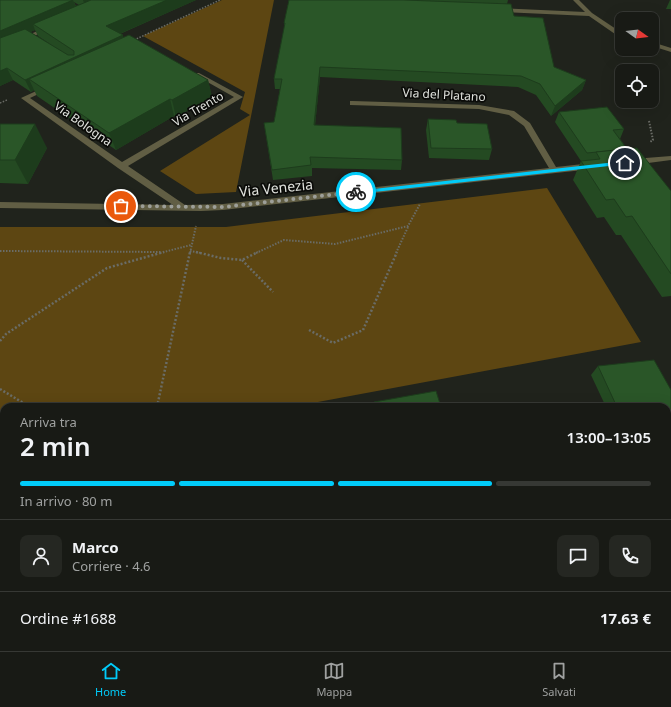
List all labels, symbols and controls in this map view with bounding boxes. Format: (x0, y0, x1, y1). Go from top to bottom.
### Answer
north arrow (615, 12, 659, 56)
map controls (615, 12, 659, 108)
button: locate (615, 64, 659, 108)
street label: Via del Platano (402, 84, 486, 105)
street label: Via Trento (169, 87, 227, 130)
street label: Via Bologna (51, 97, 116, 150)
pin (608, 146, 642, 180)
icon: home (614, 152, 636, 174)
courier (336, 172, 376, 212)
street label: Via Venezia (238, 174, 314, 201)
icon: bike (345, 181, 367, 203)
pin (104, 189, 138, 223)
icon: bag (110, 195, 132, 217)
text: Arriva tra (20, 413, 77, 431)
text: 13:00–13:05 (567, 427, 651, 447)
text: 2 min (20, 428, 91, 464)
text: In arrivo · 80 m (20, 492, 112, 510)
button: person (20, 535, 62, 577)
button: chat (557, 535, 599, 577)
button: phone (609, 535, 651, 577)
text: Marco (72, 537, 119, 557)
text: Corriere · 4.6 (72, 557, 151, 575)
text: Ordine #1688 (20, 608, 116, 628)
text: 17.63 € (600, 608, 651, 628)
tab: Home (95, 660, 126, 699)
tab: Mappa (316, 660, 352, 699)
tab: Salvati (542, 660, 576, 699)

